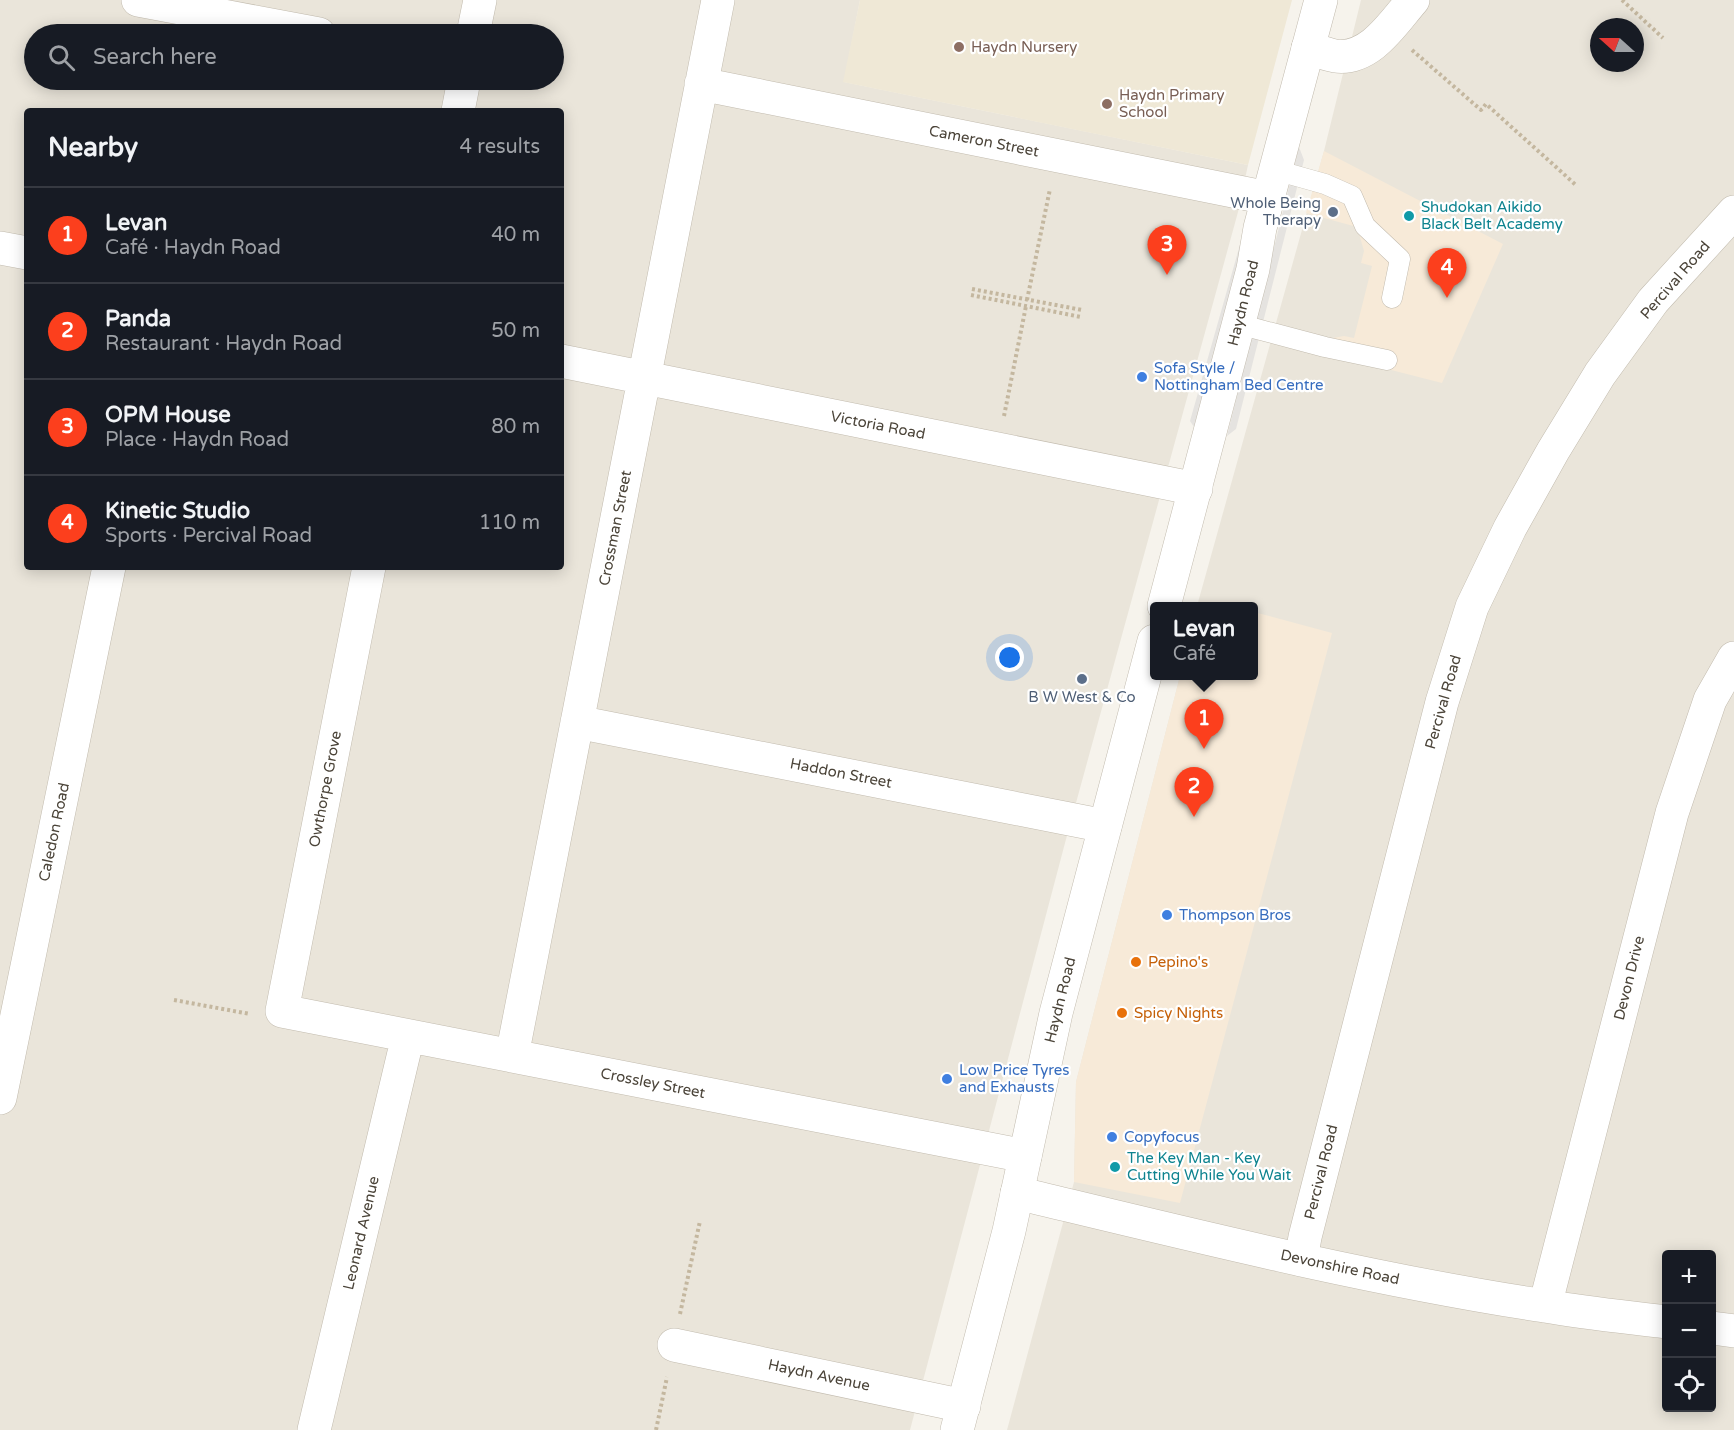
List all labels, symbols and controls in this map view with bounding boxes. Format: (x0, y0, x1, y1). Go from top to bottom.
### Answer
north arrow (1590, 18, 1644, 72)
search box (24, 24, 564, 90)
place label: Haydn Nursery (971, 38, 1077, 56)
marker: Haydn Nursery (952, 40, 966, 54)
icon: search (45, 41, 78, 74)
text: Search here (93, 44, 217, 70)
place label: Haydn Primary School (1119, 86, 1225, 121)
marker: Haydn Primary School (1100, 97, 1114, 111)
street label: Cameron Street (927, 122, 1041, 161)
text: Nearby (48, 132, 138, 163)
text: 4 results (460, 135, 540, 159)
place label: Whole Being Therapy (1230, 194, 1321, 229)
place label: Shudokan Aikido Black Belt Academy (1421, 198, 1563, 233)
marker: Whole Being Therapy (1326, 205, 1340, 219)
marker: Shudokan Aikido Black Belt Academy (1402, 209, 1416, 223)
text: Levan (105, 210, 167, 236)
text: 1 (61, 223, 74, 247)
text: 40 m (491, 223, 540, 247)
pin: 3 (1148, 226, 1186, 275)
text: Café · Haydn Road (105, 236, 281, 260)
street label: Percival Road (1636, 237, 1714, 323)
pin: 4 (1428, 248, 1466, 298)
street label: Haydn Road (1224, 258, 1262, 348)
text: Panda (105, 306, 171, 332)
text: 2 (61, 319, 74, 343)
text: 50 m (491, 319, 540, 343)
text: Restaurant · Haydn Road (105, 332, 342, 356)
place label: Sofa Style / Nottingham Bed Centre (1154, 359, 1323, 394)
marker: Sofa Style / Nottingham Bed Centre (1135, 370, 1149, 384)
text: OPM House (105, 402, 231, 428)
street label: Victoria Road (829, 407, 927, 443)
text: 3 (61, 415, 74, 439)
text: 80 m (491, 415, 540, 439)
text: Place · Haydn Road (105, 428, 289, 452)
street label: Crossman Street (595, 468, 635, 587)
text: Kinetic Studio (105, 498, 250, 524)
text: 4 (61, 511, 74, 535)
text: 110 m (479, 511, 540, 535)
text: Sports · Percival Road (105, 524, 312, 548)
popup (1150, 602, 1258, 680)
text: Levan (1173, 616, 1235, 642)
text: Café (1173, 642, 1216, 666)
your location (995, 643, 1024, 672)
street label: Percival Road (1421, 653, 1465, 751)
marker: B W West & Co (1075, 672, 1089, 686)
place label: B W West & Co (1028, 688, 1136, 706)
pin: 1 (1184, 700, 1224, 749)
street label: Owthorpe Grove (305, 729, 345, 849)
street label: Haddon Street (788, 754, 894, 792)
pin: 2 (1174, 768, 1214, 817)
street label: Caledon Road (35, 781, 73, 883)
place label: Thompson Bros (1179, 906, 1291, 924)
marker: Thompson Bros (1160, 908, 1174, 922)
street label: Devon Drive (1610, 934, 1648, 1022)
place label: Pepino's (1148, 953, 1208, 971)
street label: Haydn Road (1041, 955, 1079, 1045)
marker: Pepino's (1129, 955, 1143, 969)
place label: Spicy Nights (1134, 1004, 1223, 1022)
marker: Spicy Nights (1115, 1006, 1129, 1020)
place label: Low Price Tyres and Exhausts (959, 1061, 1070, 1096)
street label: Crossley Street (599, 1064, 707, 1102)
marker: Low Price Tyres and Exhausts (940, 1072, 954, 1086)
street label: Percival Road (1301, 1123, 1341, 1221)
place label: Copyfocus (1124, 1128, 1199, 1146)
marker: Copyfocus (1105, 1130, 1119, 1144)
place label: The Key Man - Key Cutting While You Wait (1127, 1149, 1292, 1184)
marker: The Key Man - Key Cutting While You Wait (1108, 1160, 1122, 1174)
street label: Leonard Avenue (339, 1174, 383, 1292)
street label: Devonshire Road (1279, 1246, 1401, 1288)
map controls (1662, 1250, 1716, 1412)
button: + (1662, 1250, 1716, 1304)
button: − (1662, 1304, 1716, 1358)
street label: Haydn Avenue (766, 1355, 872, 1395)
button: locate (1662, 1358, 1716, 1412)

